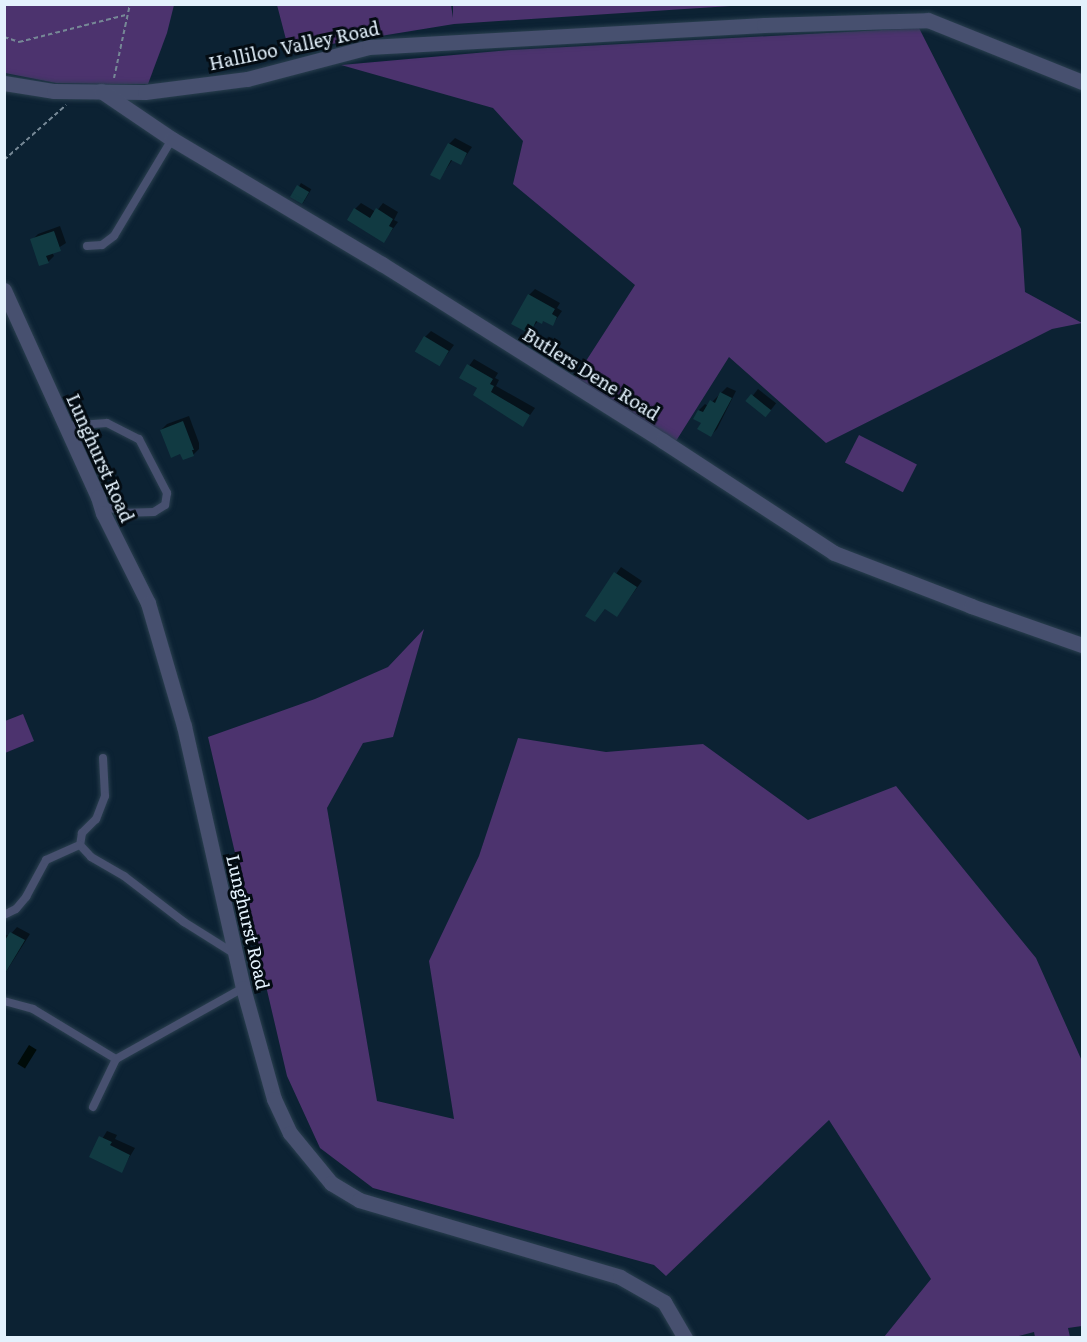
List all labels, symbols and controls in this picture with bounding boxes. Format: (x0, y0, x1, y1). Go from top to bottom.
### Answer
street label: Halliloo Valley Road (207, 17, 381, 75)
street label: Butlers Dene Road (519, 323, 663, 425)
street label: Lunghurst Road (62, 390, 138, 526)
street label: Lunghurst Road (222, 852, 274, 992)

